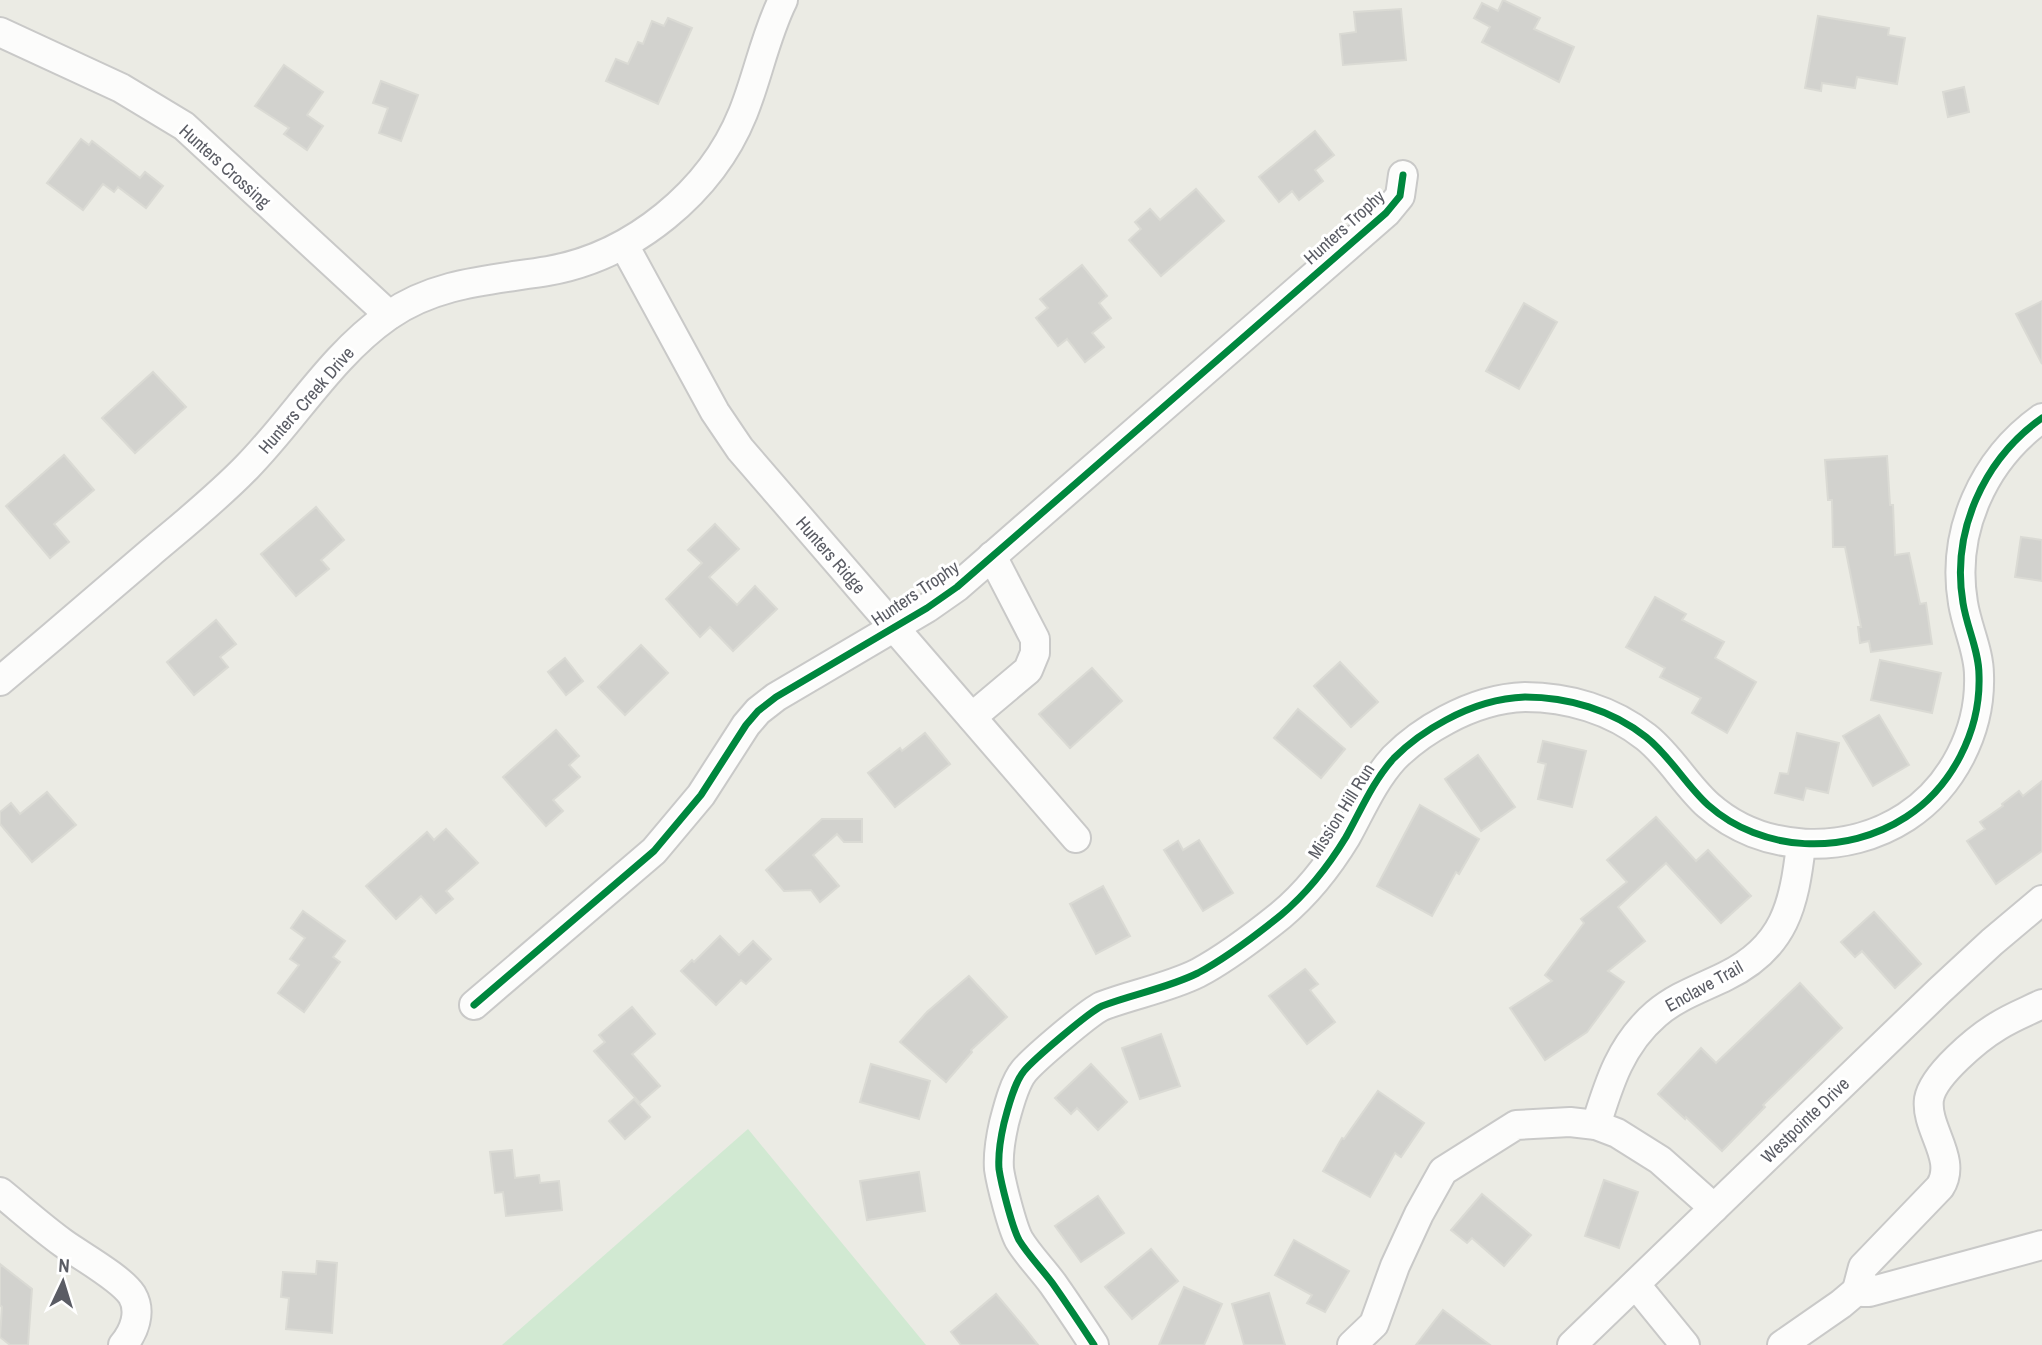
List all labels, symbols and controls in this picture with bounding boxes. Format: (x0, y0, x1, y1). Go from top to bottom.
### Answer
street label: Hunters Crossing (174, 118, 277, 214)
street label: Hunters Trophy (1298, 184, 1390, 270)
street label: Hunters Creek Drive (252, 341, 360, 459)
street label: Hunters Ridge (790, 511, 872, 599)
street label: Hunters Trophy (866, 554, 964, 632)
street label: Mission Hill Run (1302, 758, 1380, 864)
street label: Enclave Trail (1661, 954, 1747, 1018)
street label: Westpointe Drive (1755, 1071, 1855, 1169)
north arrow (28, 1247, 98, 1317)
text: N (58, 1252, 71, 1278)

